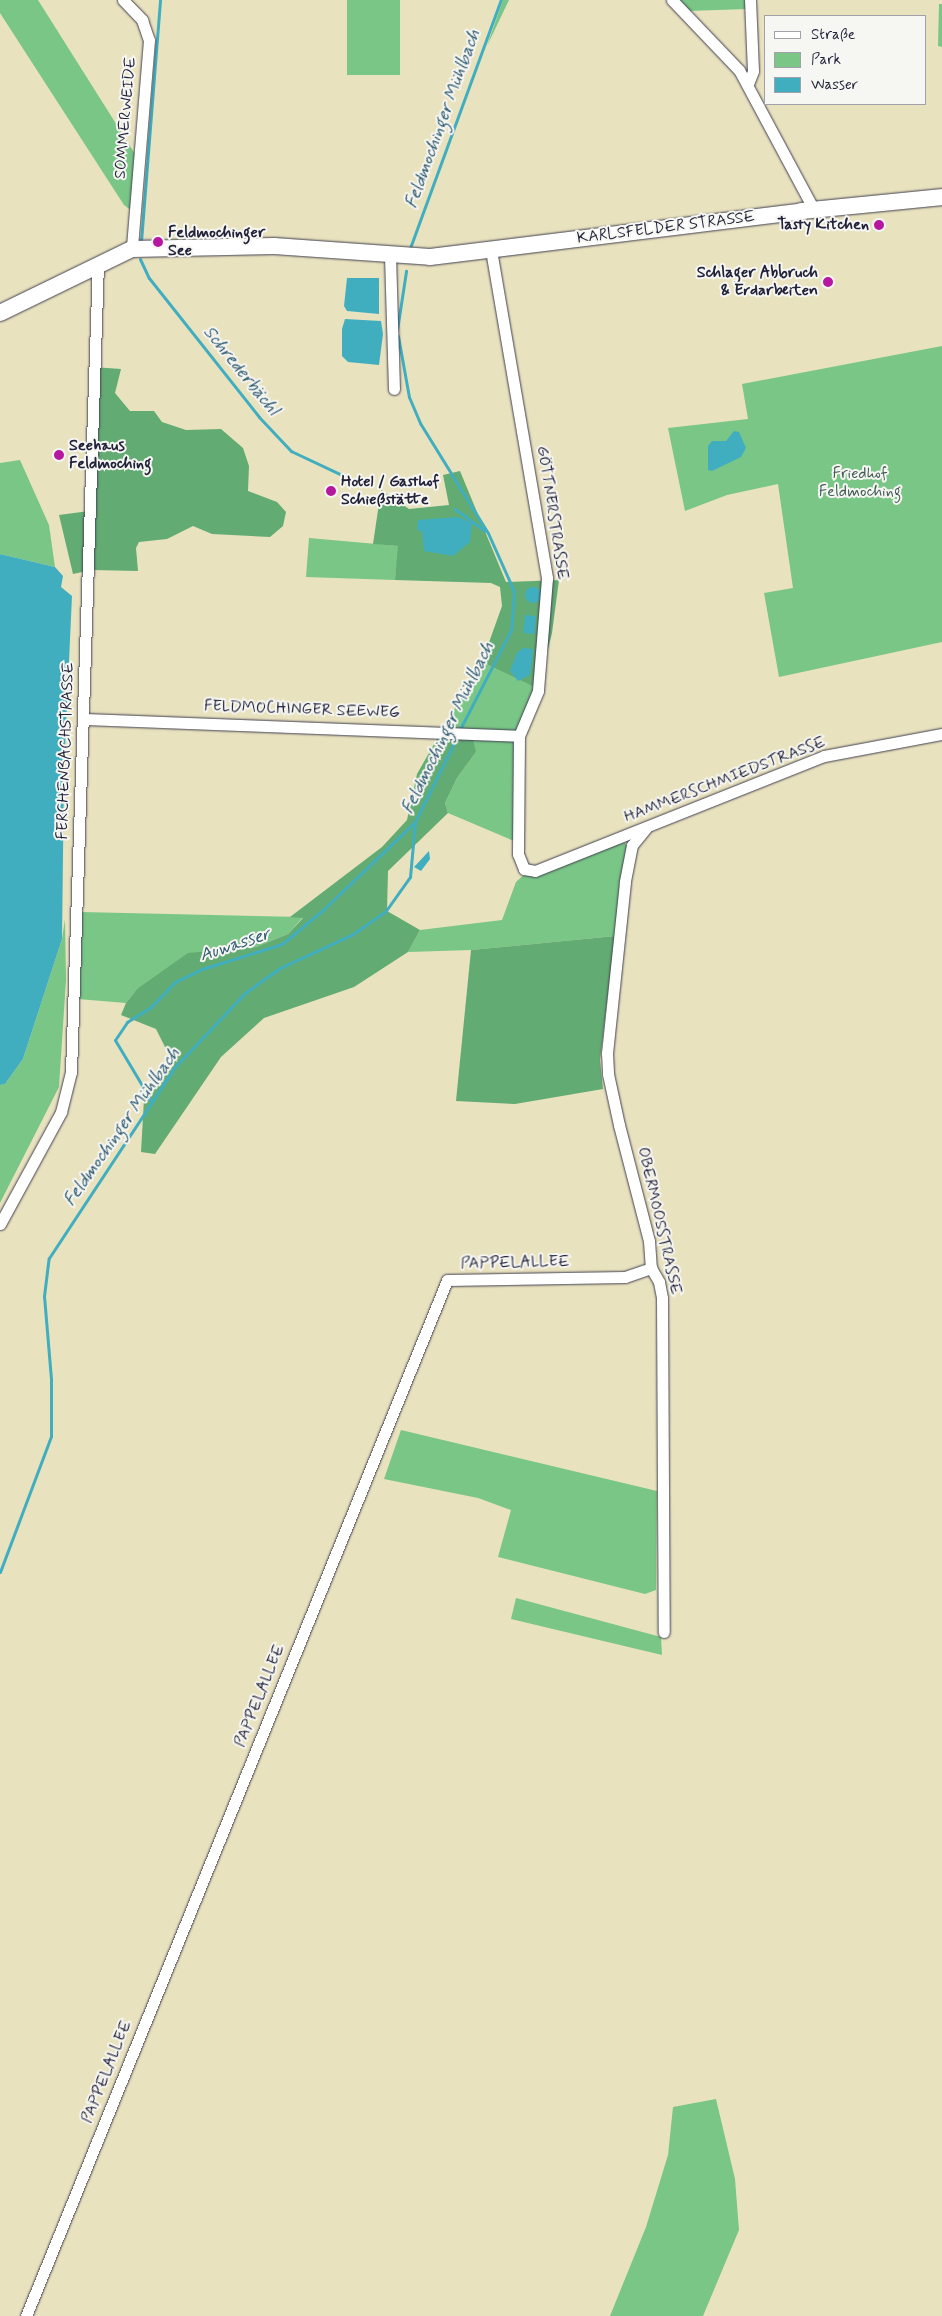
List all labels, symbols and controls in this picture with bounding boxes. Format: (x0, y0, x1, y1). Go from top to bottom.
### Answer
legend (764, 15, 927, 105)
text: Straße (811, 25, 855, 45)
water label: Feldmochinger Mühlbach (401, 27, 485, 211)
text: Park (811, 50, 841, 70)
street label: SOMMERWEIDE (111, 56, 141, 180)
text: Wasser (811, 75, 858, 95)
street label: KARLSFELDER STRASSE (575, 207, 757, 249)
place label: Tasty Kitchen (778, 215, 869, 235)
marker: Tasty Kitchen (873, 219, 885, 231)
place label: Feldmochinger See (168, 223, 265, 261)
marker: Feldmochinger See (152, 236, 164, 248)
place label: Schlager Abbruch & Erdarbeiten (699, 263, 818, 301)
marker: Schlager Abbruch & Erdarbeiten (822, 276, 834, 288)
water label: Schrederbächl (198, 322, 284, 420)
place label: Seehaus Feldmoching (69, 436, 152, 474)
street label: GÖTTNERSTRASSE (532, 445, 572, 581)
marker: Seehaus Feldmoching (53, 449, 65, 461)
park label: Friedhof Feldmoching (819, 464, 901, 502)
place label: Hotel / Gasthof Schießstätte (341, 472, 439, 510)
marker: Hotel / Gasthof Schießstätte (325, 485, 337, 497)
water label: Feldmochinger Mühlbach (397, 639, 499, 817)
street label: FERCHENBACHSTRASSE (53, 662, 79, 840)
street label: FELDMOCHINGER SEEWEG (204, 697, 400, 723)
street label: HAMMERSCHMIEDSTRASSE (622, 733, 828, 827)
water label: Auwasser (197, 923, 273, 967)
water label: Feldmochinger Mühlbach (59, 1044, 185, 1210)
street label: OBERMOOSSTRASSE (633, 1145, 685, 1297)
street label: PAPPELALLEE (460, 1252, 570, 1274)
street label: PAPPELALLEE (231, 1642, 289, 1750)
street label: PAPPELALLEE (78, 2018, 136, 2126)

